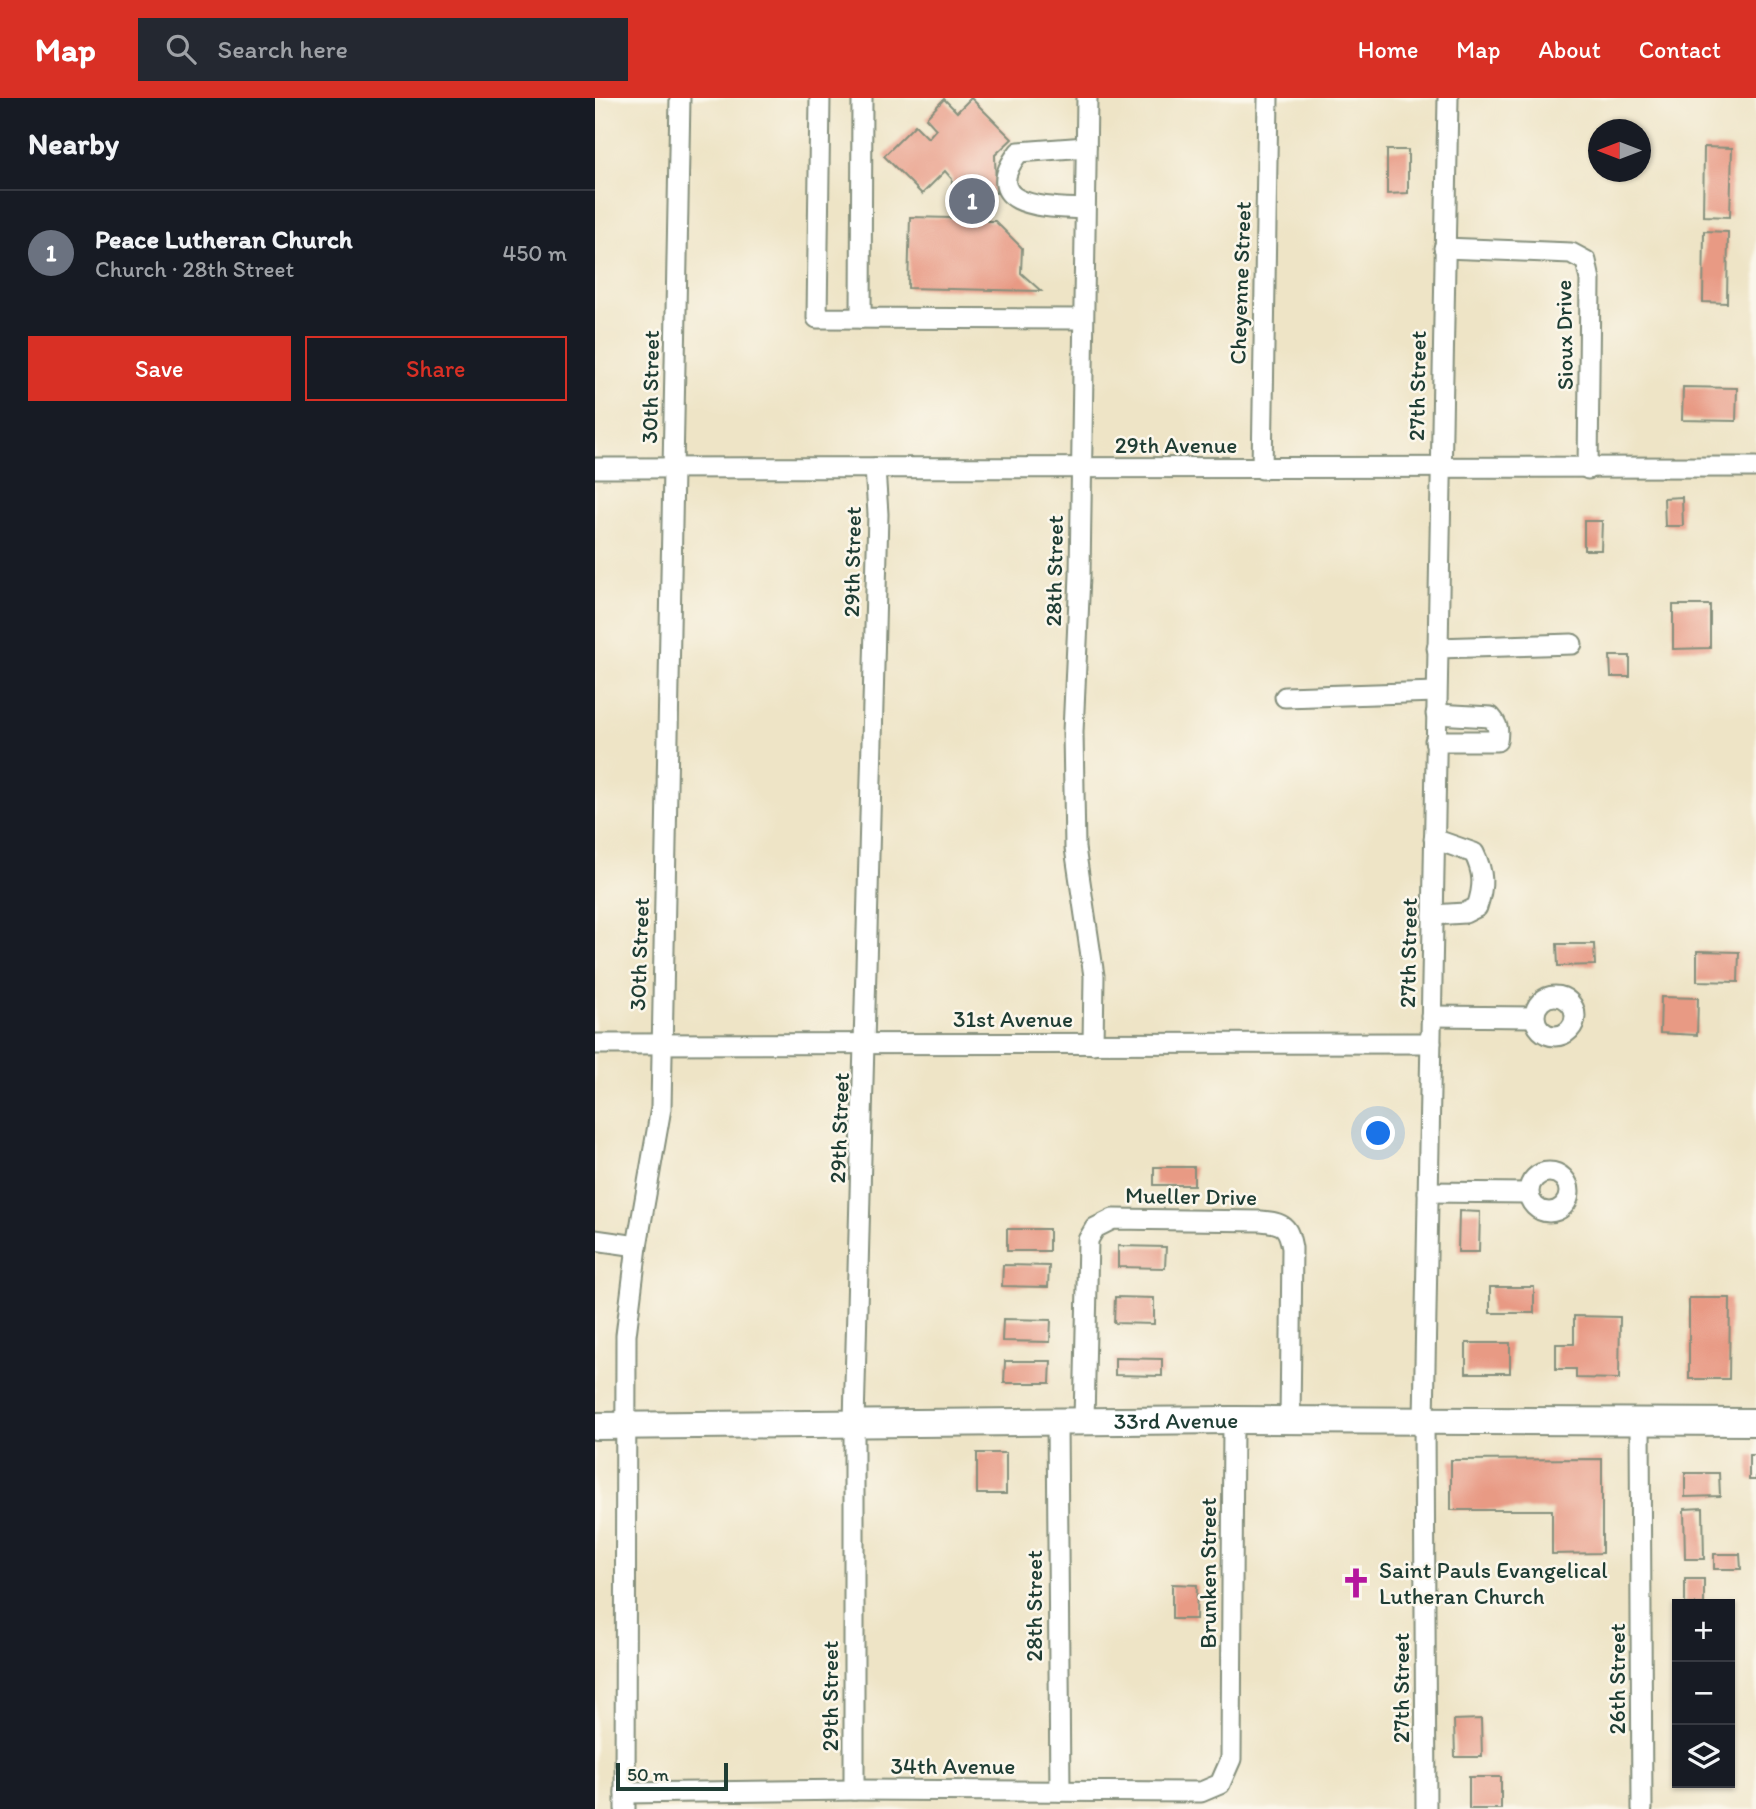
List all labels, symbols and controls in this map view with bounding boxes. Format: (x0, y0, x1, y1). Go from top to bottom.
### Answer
search box (138, 18, 628, 81)
text: Map (35, 30, 96, 69)
icon: search (162, 30, 200, 68)
text: Search here (218, 33, 348, 65)
text: Home (1358, 35, 1418, 64)
text: Map (1456, 35, 1500, 64)
text: About (1538, 35, 1601, 64)
text: Contact (1639, 35, 1721, 64)
north arrow (1588, 119, 1651, 182)
text: Nearby (28, 125, 119, 162)
pin: 1 (949, 175, 995, 227)
street label: Cheyenne Street (1223, 201, 1257, 365)
text: Peace Lutheran Church (95, 223, 353, 255)
text: 1 (46, 239, 56, 267)
text: 450 m (502, 239, 567, 267)
text: Church · 28th Street (95, 255, 294, 283)
street label: Sioux Drive (1549, 279, 1579, 391)
street label: 30th Street (635, 330, 665, 444)
street label: 27th Street (1402, 330, 1432, 441)
button: Save (28, 336, 291, 401)
button: Share (305, 336, 567, 401)
street label: 29th Avenue (1115, 431, 1237, 459)
street label: 29th Street (837, 506, 867, 618)
street label: 28th Street (1039, 515, 1069, 627)
street label: 30th Street (623, 896, 655, 1011)
street label: 27th Street (1393, 897, 1423, 1008)
street label: 31st Avenue (953, 1005, 1073, 1033)
street label: 29th Street (823, 1072, 855, 1184)
your location (1361, 1116, 1395, 1150)
street label: Mueller Drive (1125, 1181, 1257, 1211)
street label: 33rd Avenue (1113, 1406, 1238, 1435)
street label: Brunken Street (1194, 1497, 1222, 1649)
street label: 28th Street (1020, 1550, 1048, 1662)
place label: Saint Pauls Evangelical Lutheran Church (1379, 1556, 1608, 1610)
church icon: Saint Pauls Evangelical Lutheran Church (1339, 1566, 1373, 1600)
map controls (1672, 1599, 1735, 1788)
button: + (1672, 1599, 1735, 1662)
street label: 26th Street (1603, 1623, 1631, 1735)
street label: 27th Street (1387, 1632, 1415, 1743)
street label: 29th Street (816, 1640, 844, 1751)
button: − (1672, 1662, 1735, 1725)
button: layers (1672, 1725, 1735, 1788)
street label: 34th Avenue (891, 1752, 1015, 1780)
scale bar (616, 1760, 728, 1792)
text: 50 m (627, 1763, 669, 1786)

